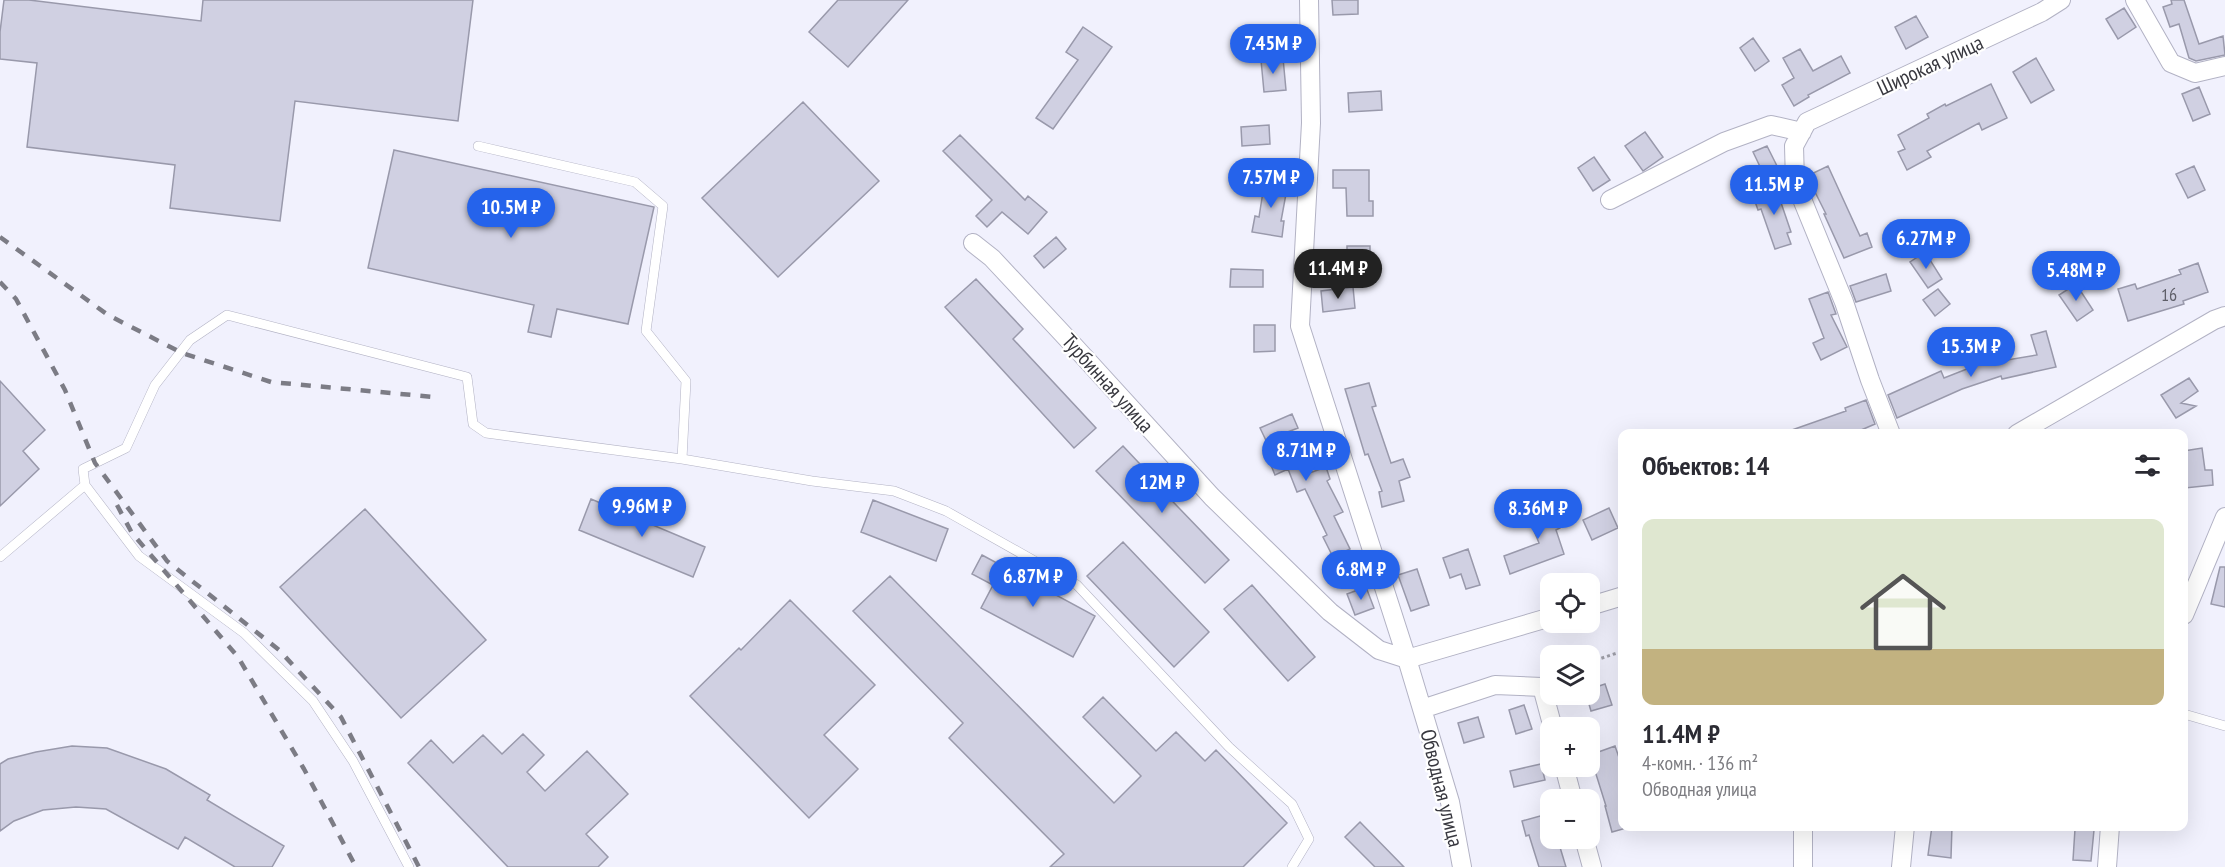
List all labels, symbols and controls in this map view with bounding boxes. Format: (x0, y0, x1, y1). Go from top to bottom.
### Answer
pin: 7.45M ₽ (1218, 24, 1328, 75)
street label: Широкая улица (1873, 29, 1987, 101)
text: 7.45M ₽ (1244, 30, 1302, 56)
pin: 7.57M ₽ (1216, 158, 1326, 209)
text: 7.57M ₽ (1242, 164, 1300, 190)
pin: 11.5M ₽ (1719, 165, 1829, 216)
text: 11.5M ₽ (1744, 171, 1804, 197)
pin: 10.5M ₽ (456, 188, 566, 239)
text: 10.5M ₽ (481, 194, 541, 220)
pin: 6.27M ₽ (1871, 219, 1981, 270)
text: 6.27M ₽ (1896, 225, 1956, 251)
pin: 11.4M ₽ (1283, 249, 1393, 300)
pin: 5.48M ₽ (2021, 251, 2131, 302)
text: 11.4M ₽ (1308, 255, 1368, 281)
text: 5.48M ₽ (2046, 257, 2106, 283)
house number: 16 (2161, 283, 2177, 306)
pin: 15.3M ₽ (1916, 327, 2026, 378)
street label: Турбинная улица (1056, 328, 1160, 438)
text: 15.3M ₽ (1941, 333, 2001, 359)
pin: 8.71M ₽ (1251, 431, 1361, 482)
text: 8.71M ₽ (1276, 437, 1336, 463)
text: Объектов: 14 (1642, 449, 1769, 482)
icon: filters (2131, 449, 2164, 482)
pin: 12M ₽ (1120, 463, 1204, 514)
text: 12M ₽ (1139, 469, 1185, 495)
pin: 9.96M ₽ (587, 487, 697, 538)
pin: 8.36M ₽ (1483, 489, 1593, 540)
text: 9.96M ₽ (612, 493, 672, 519)
text: 8.36M ₽ (1508, 495, 1568, 521)
pin: 6.8M ₽ (1312, 550, 1410, 601)
text: 6.8M ₽ (1336, 556, 1386, 582)
pin: 6.87M ₽ (978, 557, 1088, 608)
icon: home (1849, 558, 1957, 666)
text: 6.87M ₽ (1003, 563, 1063, 589)
map controls (1540, 573, 1600, 849)
button: locate (1540, 573, 1600, 633)
button: layers (1540, 645, 1600, 705)
button: + (1540, 717, 1600, 777)
text: 11.4M ₽ (1642, 717, 1720, 750)
street label: Обводная улица (1414, 726, 1470, 850)
text: 4-комн. · 136 m² (1642, 750, 1758, 776)
text: Обводная улица (1642, 776, 1757, 802)
button: − (1540, 789, 1600, 849)

